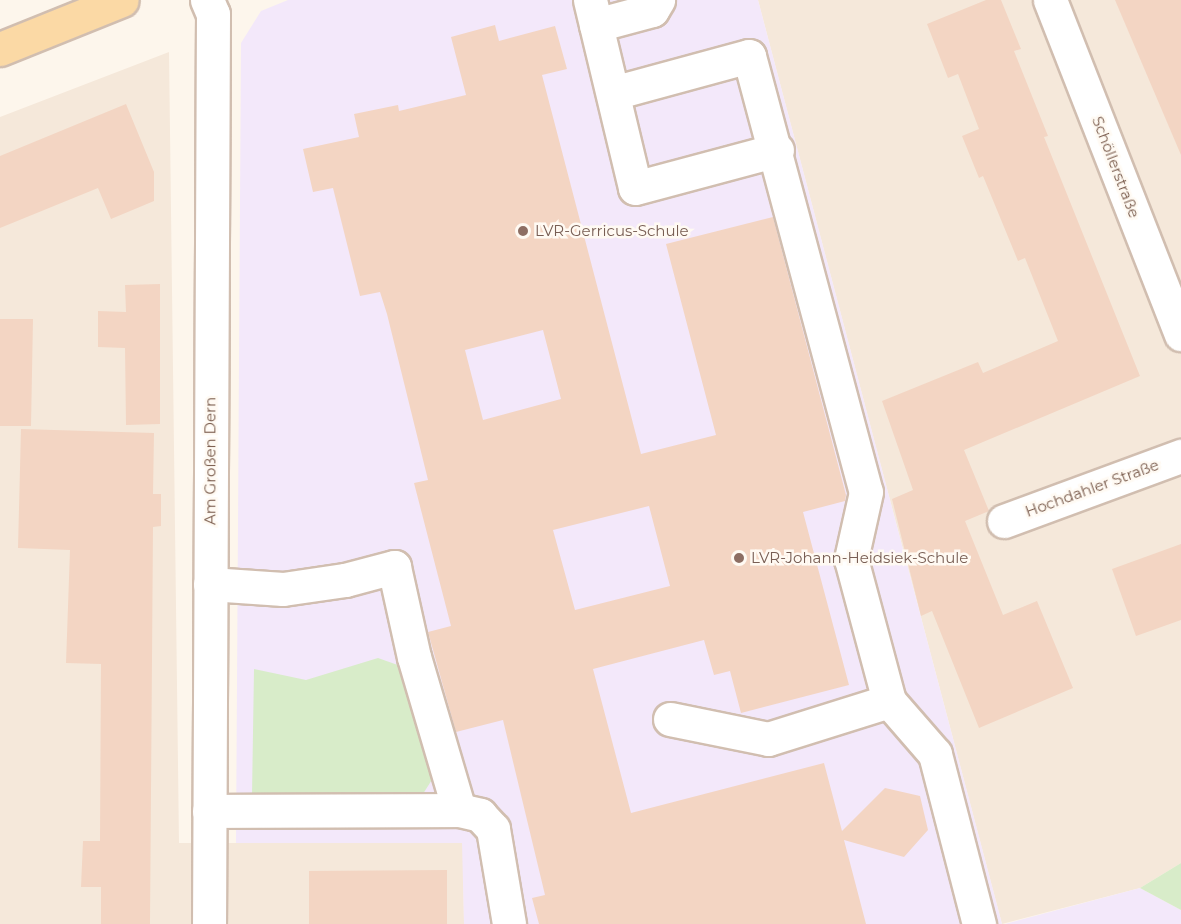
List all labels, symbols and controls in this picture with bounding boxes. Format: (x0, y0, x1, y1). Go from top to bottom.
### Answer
street label: Schöllerstraße (1088, 114, 1144, 220)
place label: LVR-Gerricus-Schule (535, 222, 689, 240)
marker: LVR-Gerricus-Schule (516, 224, 530, 238)
street label: Am Großen Dern (201, 397, 219, 525)
street label: Hochdahler Straße (1023, 455, 1161, 521)
place label: LVR-Johann-Heidsiek-Schule (751, 549, 968, 567)
marker: LVR-Johann-Heidsiek-Schule (732, 551, 746, 565)

